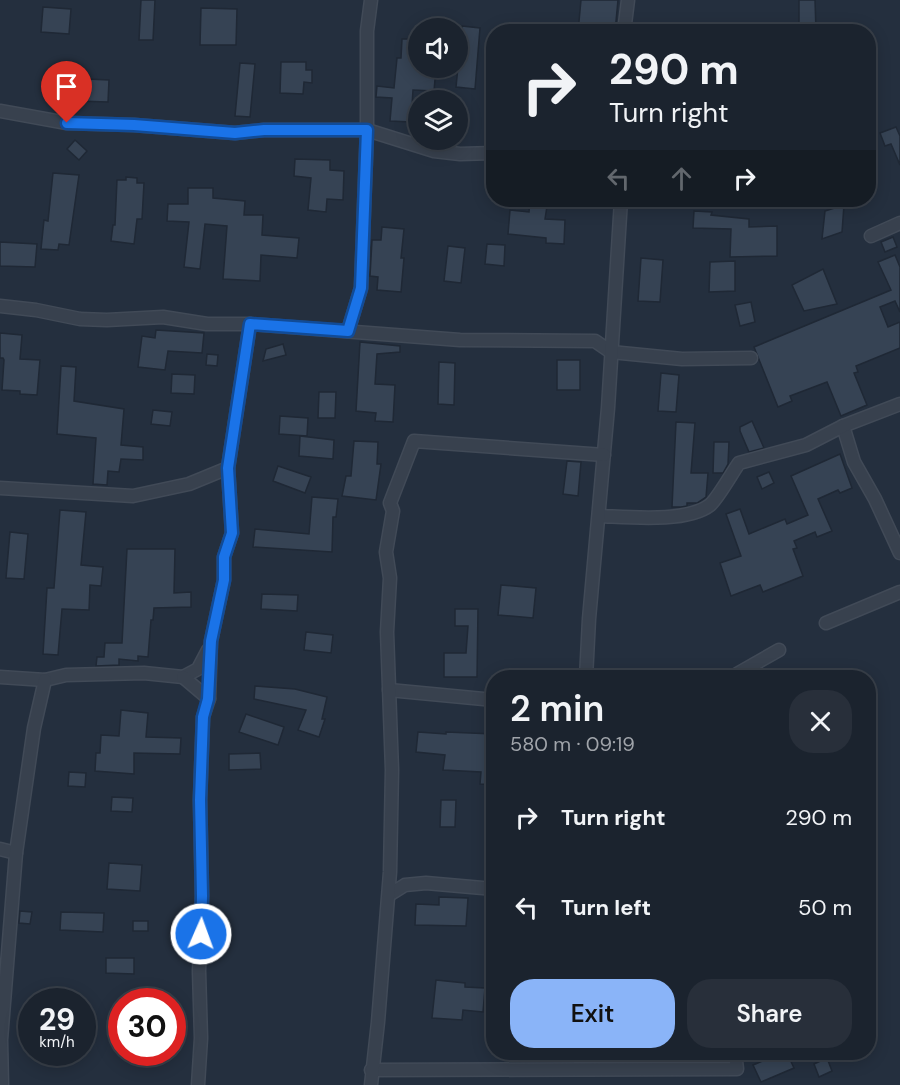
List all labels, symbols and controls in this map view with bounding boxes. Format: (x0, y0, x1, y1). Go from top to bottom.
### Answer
map controls (408, 18, 468, 150)
button: sound (408, 18, 468, 78)
text: 290 m (609, 42, 739, 97)
icon: right (510, 48, 588, 126)
pin (41, 61, 92, 123)
icon: arrive (50, 70, 83, 103)
button: layers (408, 90, 468, 150)
text: Turn right (609, 95, 729, 130)
icon: left (602, 162, 635, 195)
icon: ahead (665, 162, 698, 195)
icon: right (728, 162, 761, 195)
text: 2 min (510, 685, 604, 732)
button: close (789, 690, 852, 753)
text: 580 m · 09:19 (510, 731, 635, 757)
icon: right (510, 801, 543, 834)
text: Turn right (561, 803, 666, 832)
text: 290 m (785, 803, 852, 832)
icon: left (510, 891, 543, 924)
text: Turn left (561, 893, 651, 922)
text: 50 m (798, 893, 852, 922)
position arrow (169, 902, 233, 966)
button: Exit (510, 979, 675, 1048)
button: Share (687, 979, 852, 1048)
speed limit sign: 30 (108, 988, 186, 1066)
text: 29 (39, 1000, 75, 1039)
text: km/h (39, 1032, 75, 1052)

